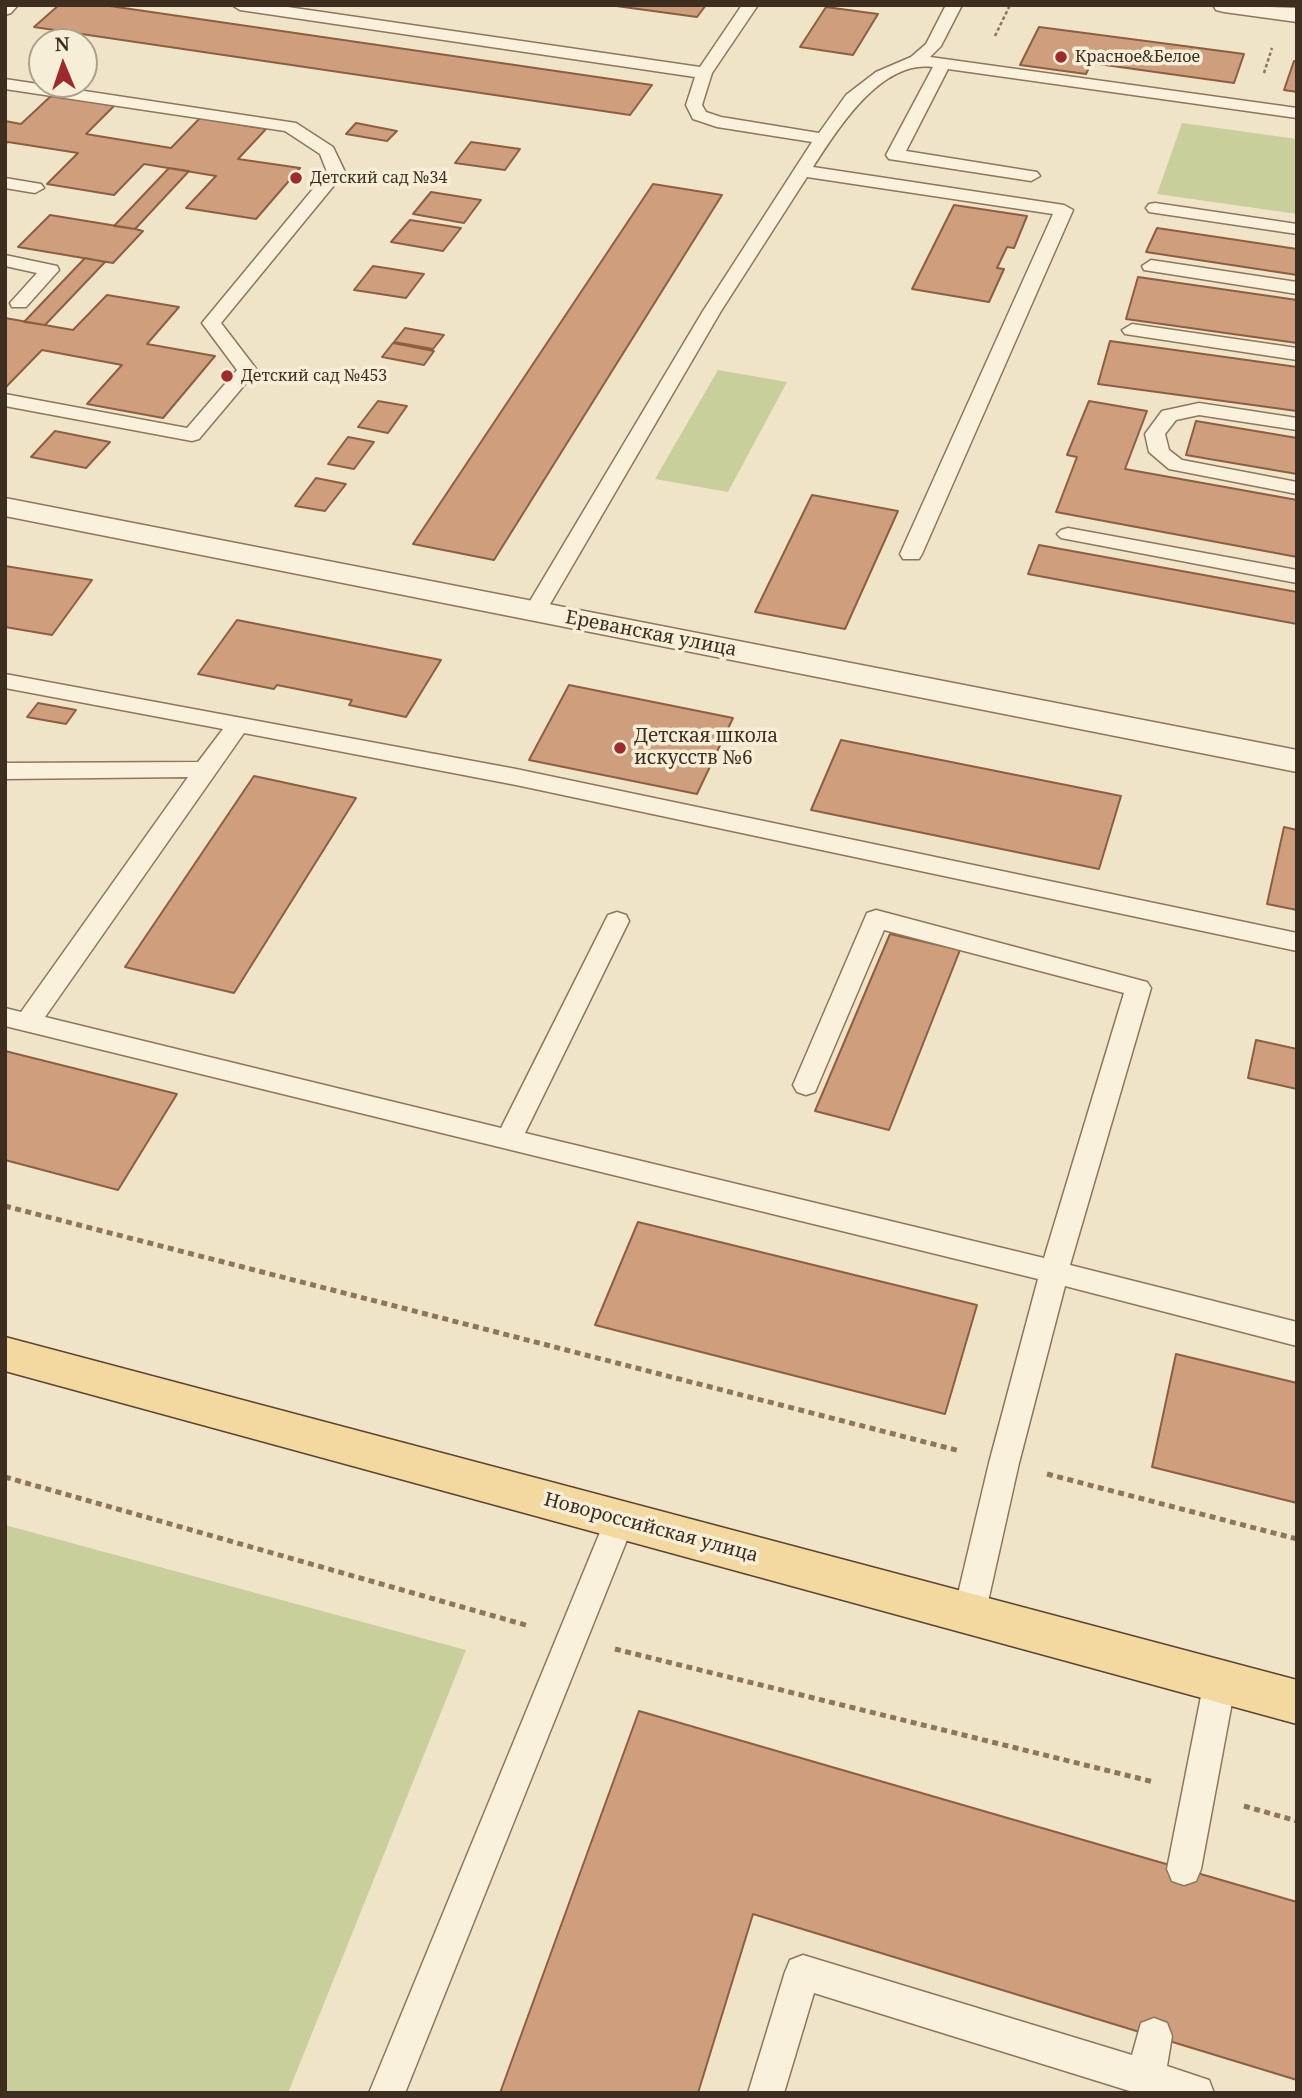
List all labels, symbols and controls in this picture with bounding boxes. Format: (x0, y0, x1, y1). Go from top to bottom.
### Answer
north arrow (28, 28, 98, 98)
text: N (54, 31, 70, 57)
place label: Красное&Белое (1075, 47, 1200, 67)
marker: Красное&Белое (1053, 49, 1069, 65)
place label: Детский сад №34 (310, 168, 447, 188)
marker: Детский сад №34 (288, 170, 304, 186)
place label: Детский сад №453 (241, 366, 387, 386)
marker: Детский сад №453 (219, 368, 235, 384)
street label: Ереванская улица (563, 606, 739, 662)
place label: Детская школа искусств №6 (634, 726, 778, 770)
marker: Детская школа искусств №6 (612, 740, 628, 756)
street label: Новороссийская улица (541, 1488, 761, 1568)

